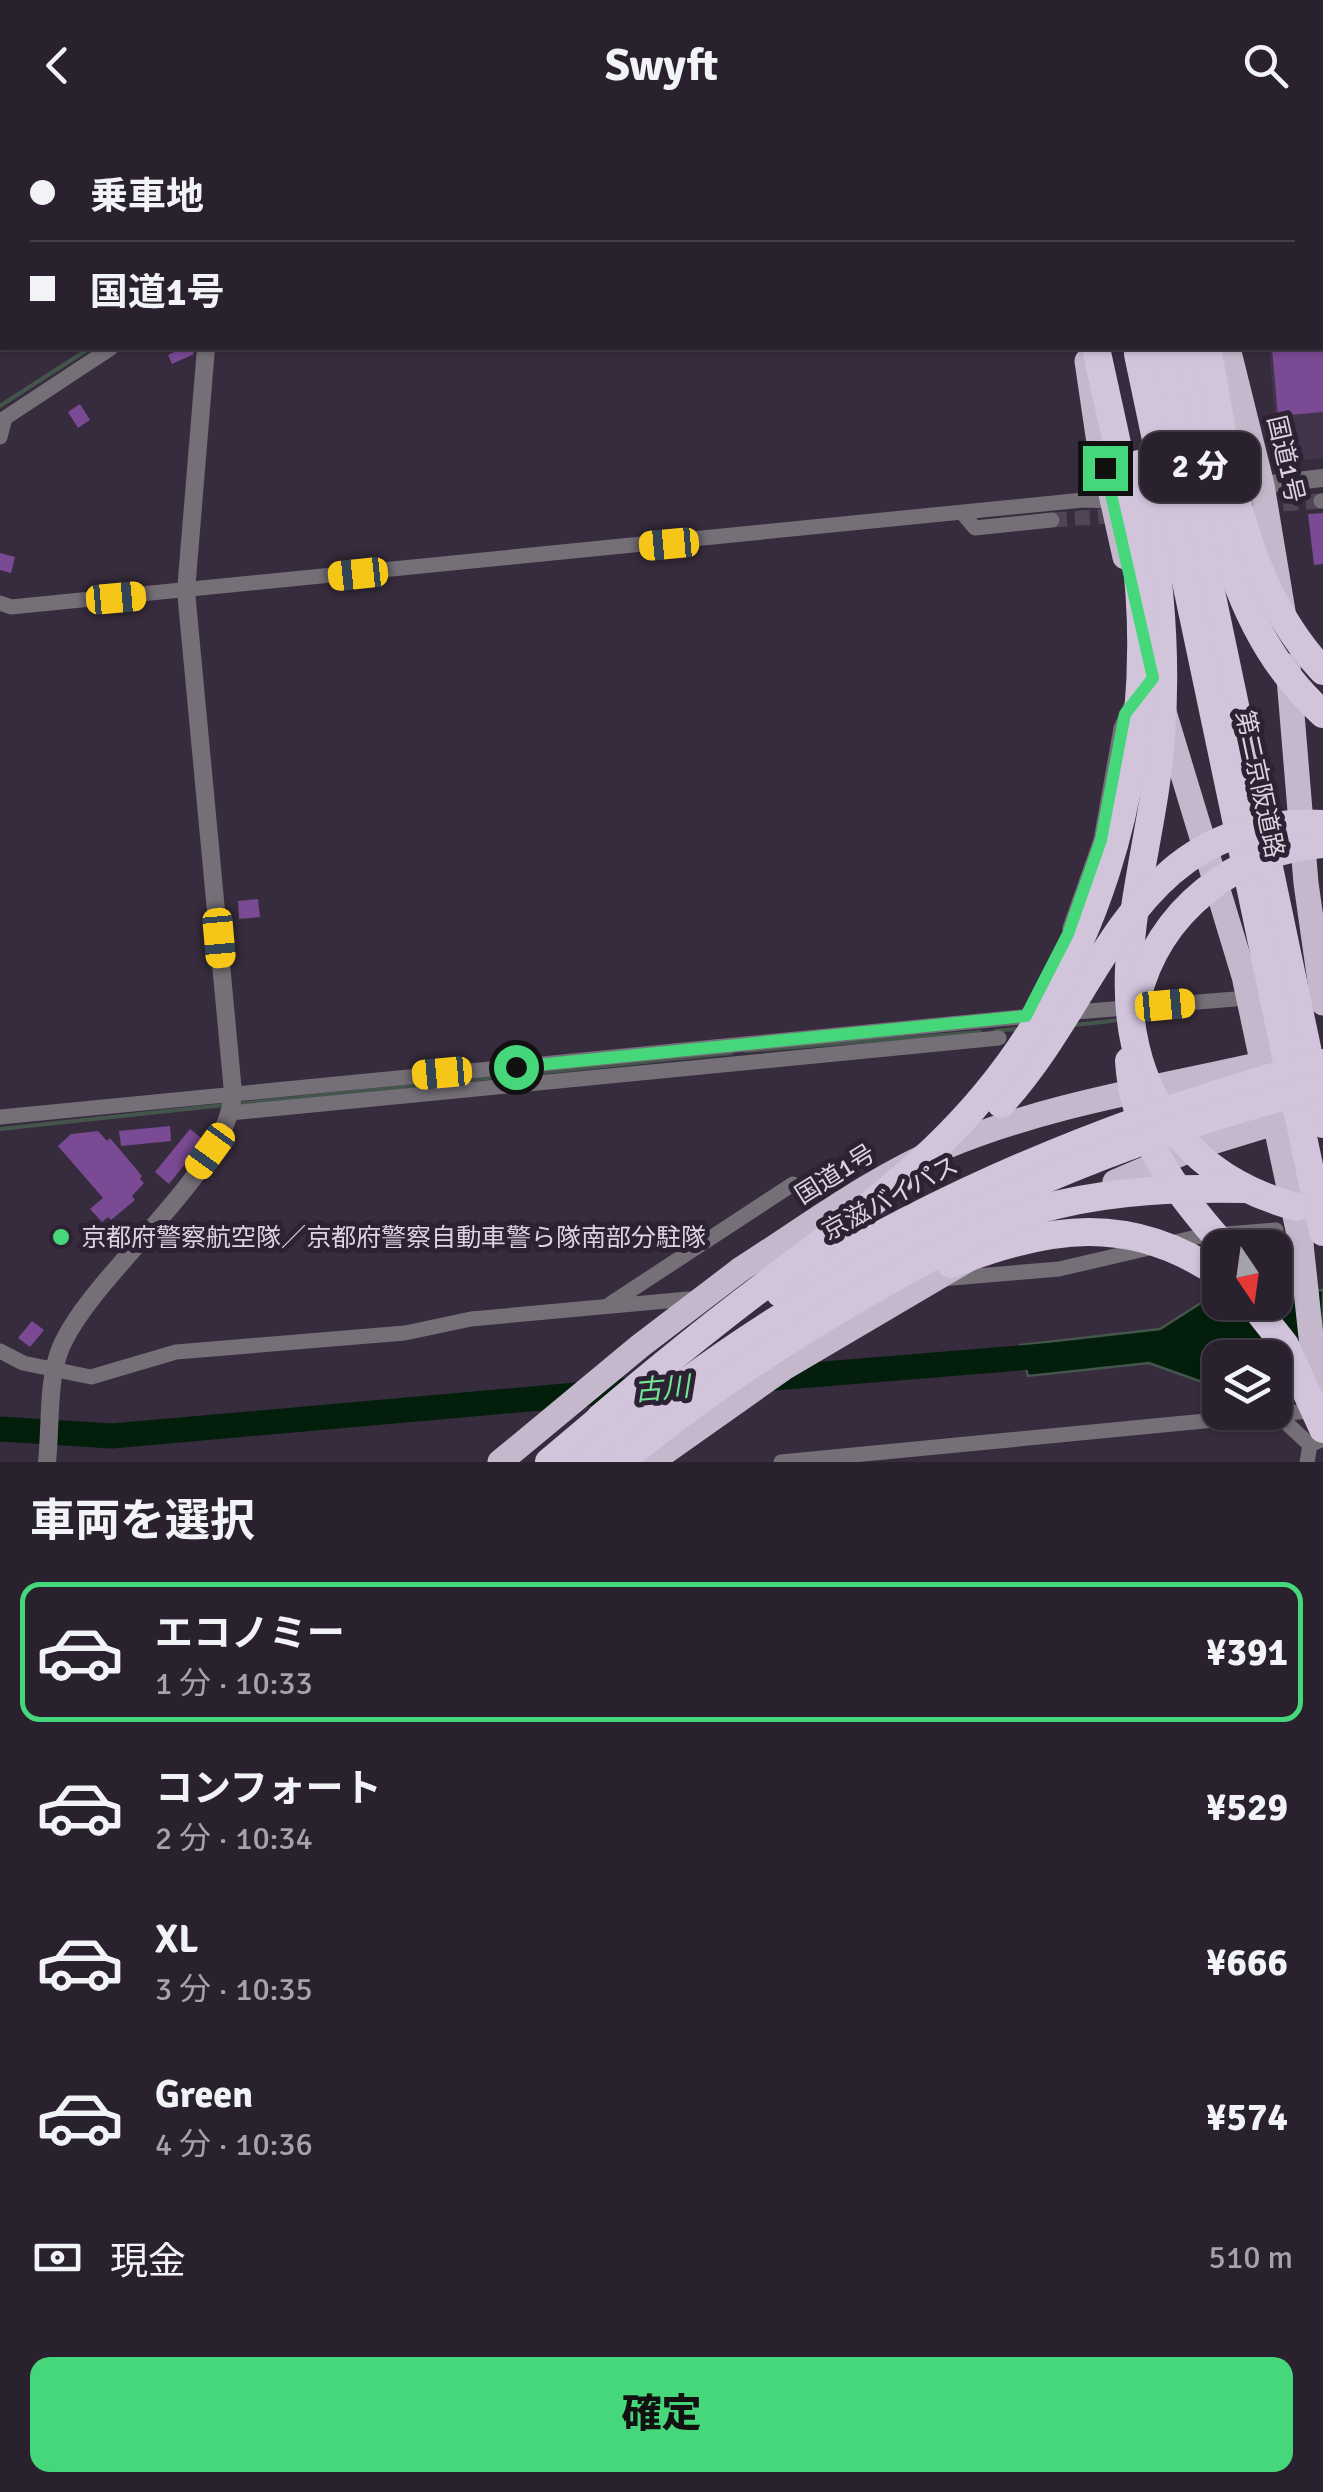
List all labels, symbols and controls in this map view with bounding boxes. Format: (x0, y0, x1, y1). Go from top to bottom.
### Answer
icon: back (30, 38, 85, 93)
text: Swyft (605, 38, 718, 93)
icon: search (1238, 38, 1293, 93)
text: 乗車地 (90, 173, 204, 220)
text: 国道1号 (90, 269, 225, 316)
street label: 国道1号 (1261, 412, 1311, 506)
callout: 2 分 (1140, 433, 1260, 503)
route end (1083, 446, 1128, 491)
text: 2 分 (1172, 447, 1228, 486)
car (638, 526, 700, 562)
car (327, 556, 389, 592)
car (85, 580, 147, 616)
street label: 第二京阪道路 (1229, 707, 1291, 861)
car (201, 907, 237, 969)
car (1134, 987, 1196, 1023)
route start (494, 1045, 539, 1090)
car (411, 1055, 473, 1091)
car (180, 1118, 240, 1184)
street label: 国道1号 (789, 1137, 881, 1211)
street label: 京滋バイパス (817, 1149, 963, 1247)
place label: 京都府警察航空隊／京都府警察自動車警ら隊南部分駐隊 (81, 1222, 706, 1253)
marker: 京都府警察航空隊／京都府警察自動車警ら隊南部分駐隊 (50, 1226, 72, 1248)
north arrow (1202, 1230, 1292, 1320)
map controls (1202, 1230, 1292, 1430)
button: layers (1202, 1340, 1292, 1430)
water label: 古川 (633, 1369, 694, 1408)
text: 車両を選択 (30, 1494, 255, 1549)
icon: car (35, 1607, 125, 1697)
text: エコノミー (155, 1610, 345, 1657)
text: ¥391 (1206, 1629, 1288, 1676)
text: 1 分 · 10:33 (155, 1664, 313, 1703)
icon: car (35, 1762, 125, 1852)
text: コンフォート (155, 1765, 382, 1812)
text: ¥529 (1206, 1784, 1288, 1831)
text: 2 分 · 10:34 (155, 1819, 313, 1858)
text: XL (155, 1916, 198, 1963)
icon: car (35, 1917, 125, 2007)
text: ¥666 (1206, 1939, 1288, 1986)
text: 3 分 · 10:35 (155, 1970, 313, 2009)
text: Green (155, 2071, 253, 2118)
icon: car (35, 2072, 125, 2162)
text: ¥574 (1206, 2094, 1288, 2141)
text: 4 分 · 10:36 (155, 2125, 313, 2164)
icon: cash (30, 2230, 85, 2285)
text: 現金 (110, 2238, 186, 2285)
text: 510 m (1209, 2238, 1293, 2277)
button: 確定 (30, 2357, 1293, 2472)

